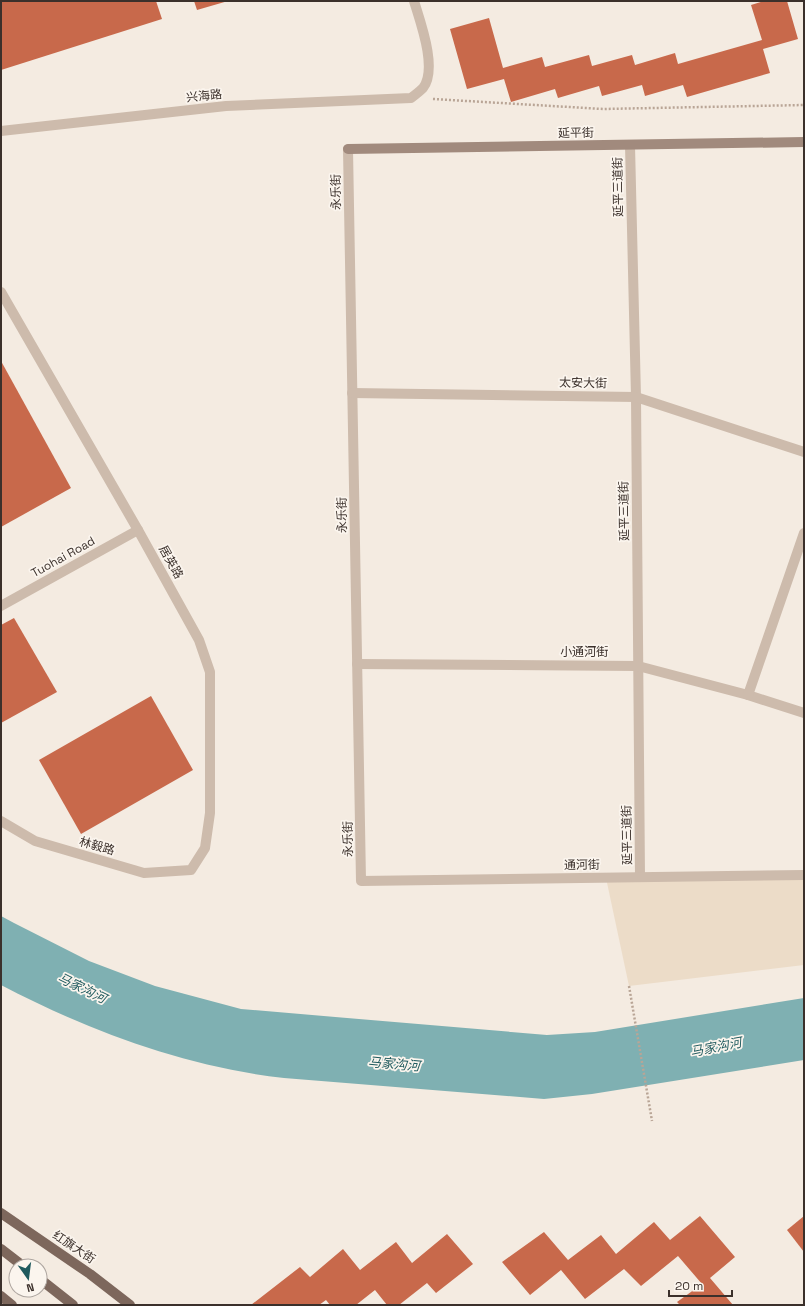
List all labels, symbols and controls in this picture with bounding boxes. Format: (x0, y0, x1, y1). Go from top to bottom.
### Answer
street label: 兴海路 (185, 86, 223, 106)
street label: 延平街 (558, 125, 594, 141)
street label: 延平三道街 (609, 157, 627, 217)
street label: 永乐街 (328, 174, 344, 210)
street label: 太安大街 (559, 375, 607, 391)
street label: 延平三道街 (615, 481, 633, 541)
street label: 永乐街 (334, 497, 350, 533)
street label: Tuohai Road (28, 533, 98, 581)
street label: 居英路 (155, 542, 187, 582)
street label: 小通河街 (560, 644, 608, 660)
street label: 延平三道街 (618, 805, 636, 865)
street label: 永乐街 (340, 821, 356, 857)
street label: 林毅路 (77, 833, 117, 859)
street label: 通河街 (564, 857, 600, 873)
water label: 马家沟河 (55, 969, 112, 1008)
water label: 马家沟河 (689, 1033, 746, 1060)
water label: 马家沟河 (367, 1053, 424, 1075)
street label: 红旗大街 (50, 1227, 98, 1267)
north arrow (8, 1258, 48, 1298)
scale bar (669, 1272, 732, 1298)
text: 20 m (675, 1278, 703, 1294)
text: N (25, 1280, 36, 1295)

